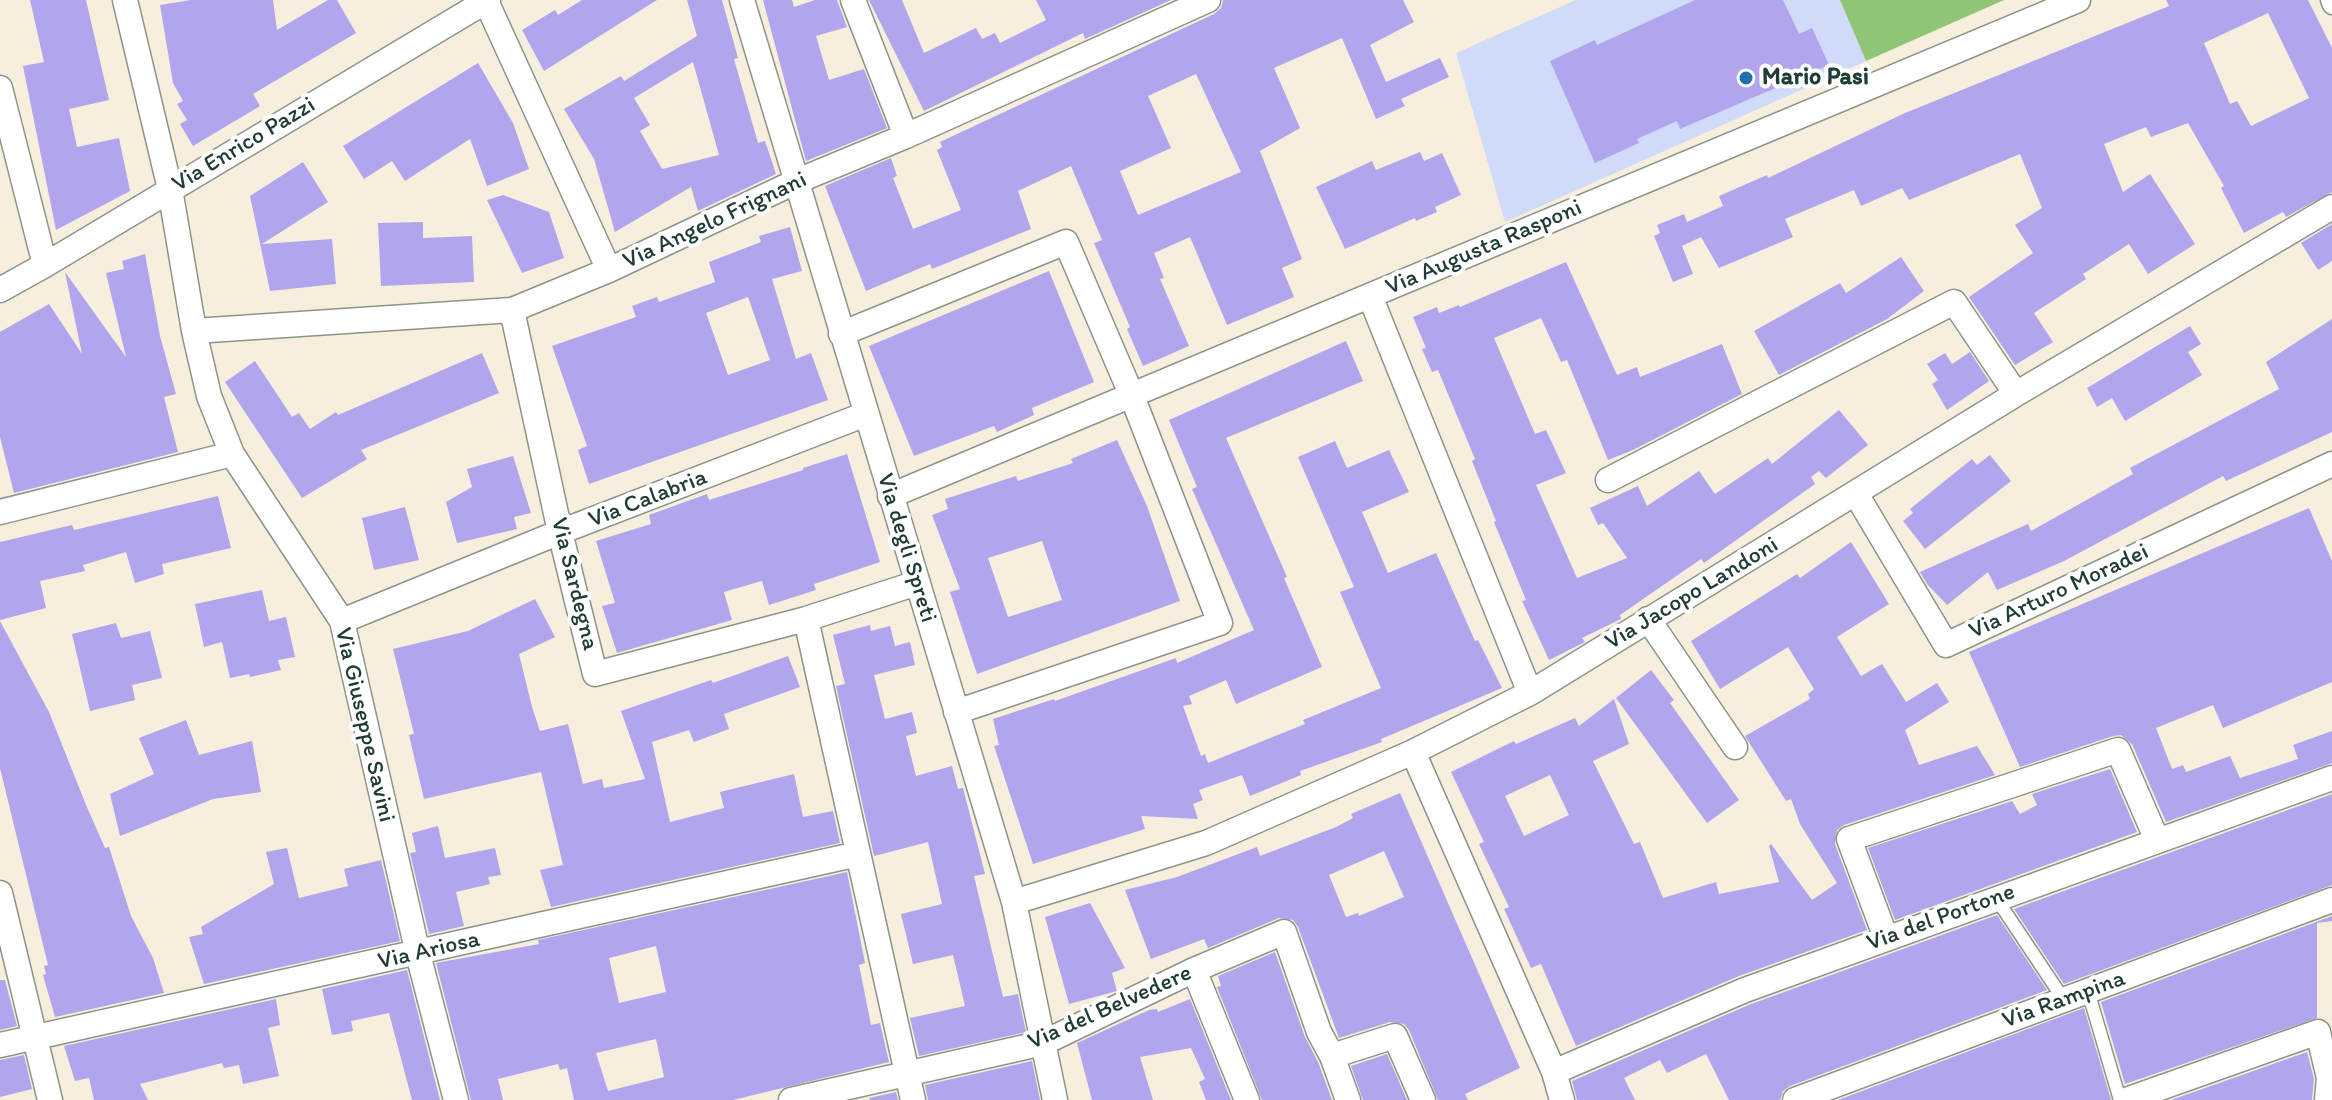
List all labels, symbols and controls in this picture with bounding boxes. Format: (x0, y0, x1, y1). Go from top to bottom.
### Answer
place label: Mario Pasi (1762, 64, 1869, 92)
marker: Mario Pasi (1737, 69, 1755, 87)
street label: Via Enrico Pazzi (167, 91, 321, 199)
street label: Via Angelo Frignani (619, 166, 811, 276)
street label: Via Augusta Rasponi (1382, 194, 1586, 302)
street label: Via Calabria (585, 463, 711, 535)
street label: Via degli Spreti (870, 470, 942, 626)
street label: Via Sardegna (544, 515, 604, 653)
street label: Via Jacopo Landoni (1600, 531, 1784, 657)
street label: Via Arturo Moradei (1965, 538, 2153, 646)
street label: Via Giuseppe Savini (328, 625, 400, 825)
street label: Via del Portone (1863, 878, 2019, 958)
street label: Via Ariosa (375, 925, 483, 977)
street label: Via del Belvedere (1024, 959, 1196, 1057)
street label: Via Rampina (1999, 964, 2129, 1036)

